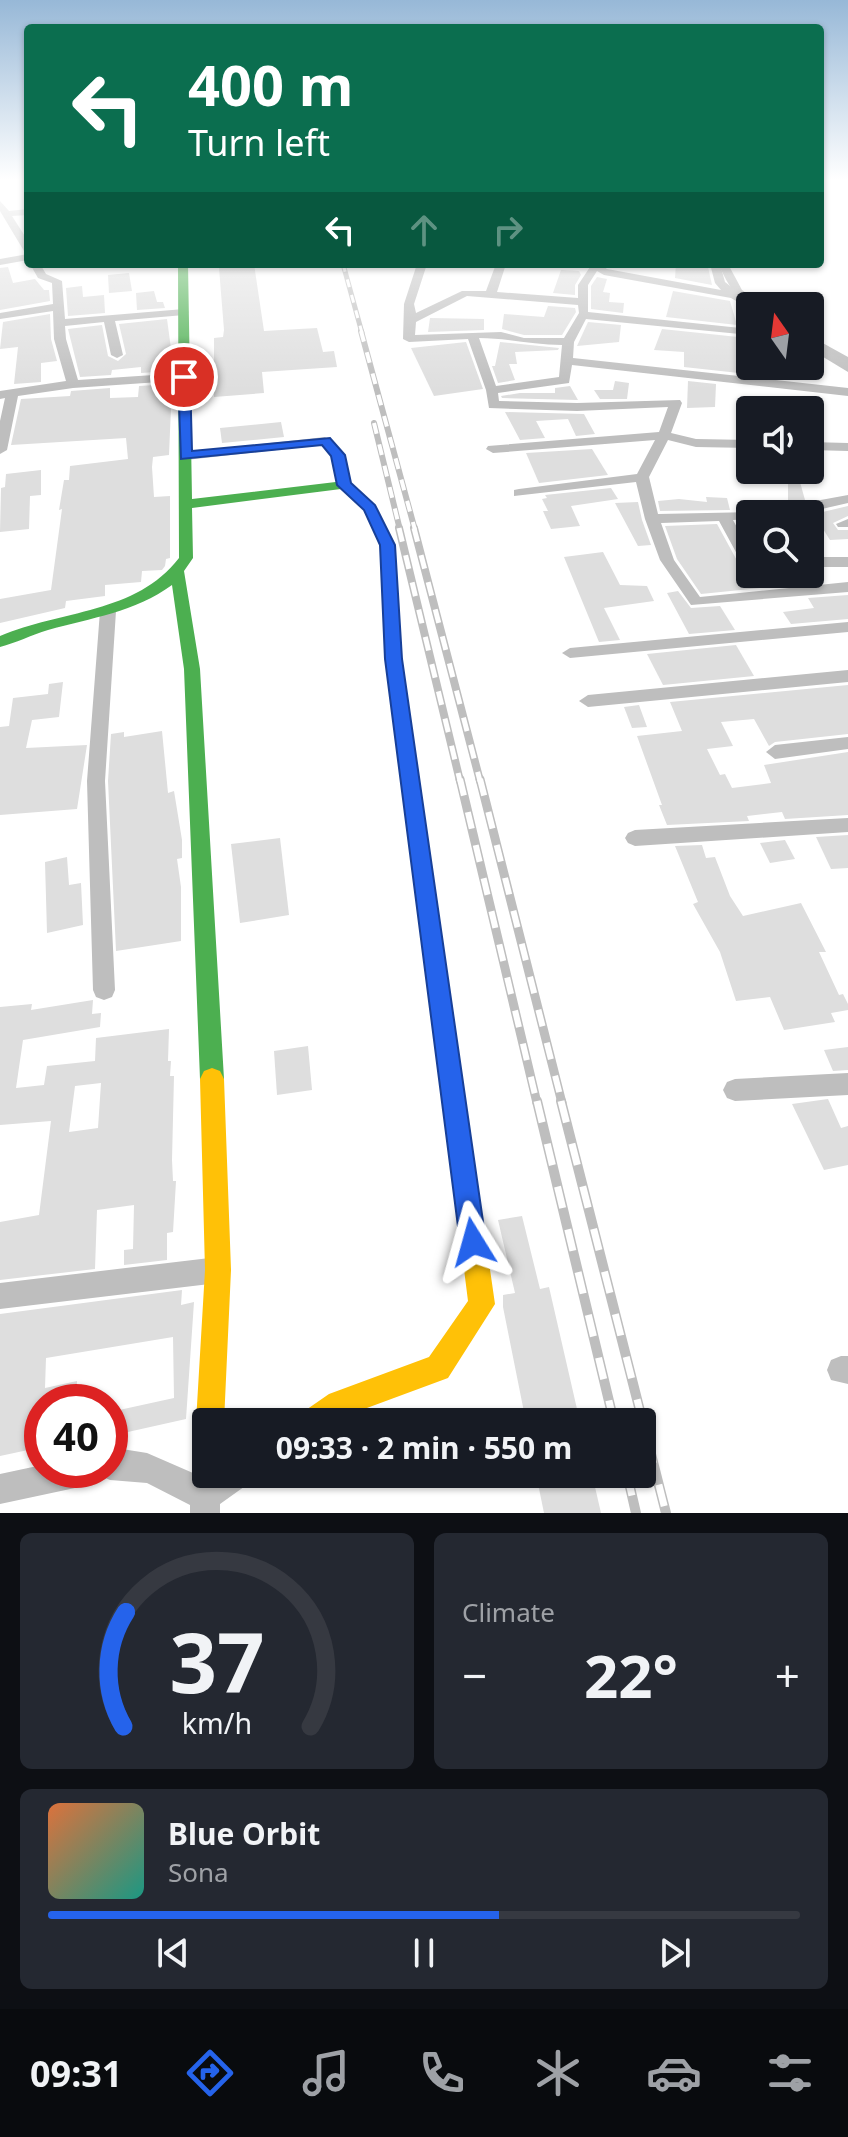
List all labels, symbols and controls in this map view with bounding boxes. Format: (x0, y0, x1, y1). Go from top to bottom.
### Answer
text: 400 m (188, 46, 353, 122)
icon: left (56, 56, 160, 160)
text: Turn left (188, 118, 330, 167)
icon: left (318, 208, 362, 252)
icon: ahead (402, 208, 446, 252)
icon: right (486, 208, 530, 252)
north arrow (736, 292, 824, 380)
map controls (736, 292, 824, 588)
pin (150, 343, 218, 411)
icon: arrive (162, 355, 206, 399)
button: sound (736, 396, 824, 484)
button: search (736, 500, 824, 588)
position arrow (431, 1200, 515, 1284)
speed limit sign: 40 (24, 1384, 128, 1488)
text: 09:33 · 2 min · 550 m (276, 1427, 572, 1468)
text: Climate (462, 1594, 555, 1630)
text: 37 (169, 1604, 265, 1717)
text: 22° (584, 1634, 678, 1716)
text: − (462, 1645, 487, 1705)
text: + (775, 1645, 800, 1705)
text: km/h (182, 1703, 252, 1742)
text: Blue Orbit (168, 1813, 320, 1854)
text: Sona (168, 1854, 229, 1890)
icon: previous (151, 1931, 195, 1975)
icon: pause (402, 1931, 446, 1975)
icon: next (653, 1931, 697, 1975)
icon: directions (182, 2045, 238, 2101)
icon: music (298, 2045, 354, 2101)
icon: phone (414, 2045, 470, 2101)
icon: climate (530, 2045, 586, 2101)
icon: car (646, 2045, 702, 2101)
icon: filters (762, 2045, 818, 2101)
text: 09:31 (30, 2049, 122, 2098)

